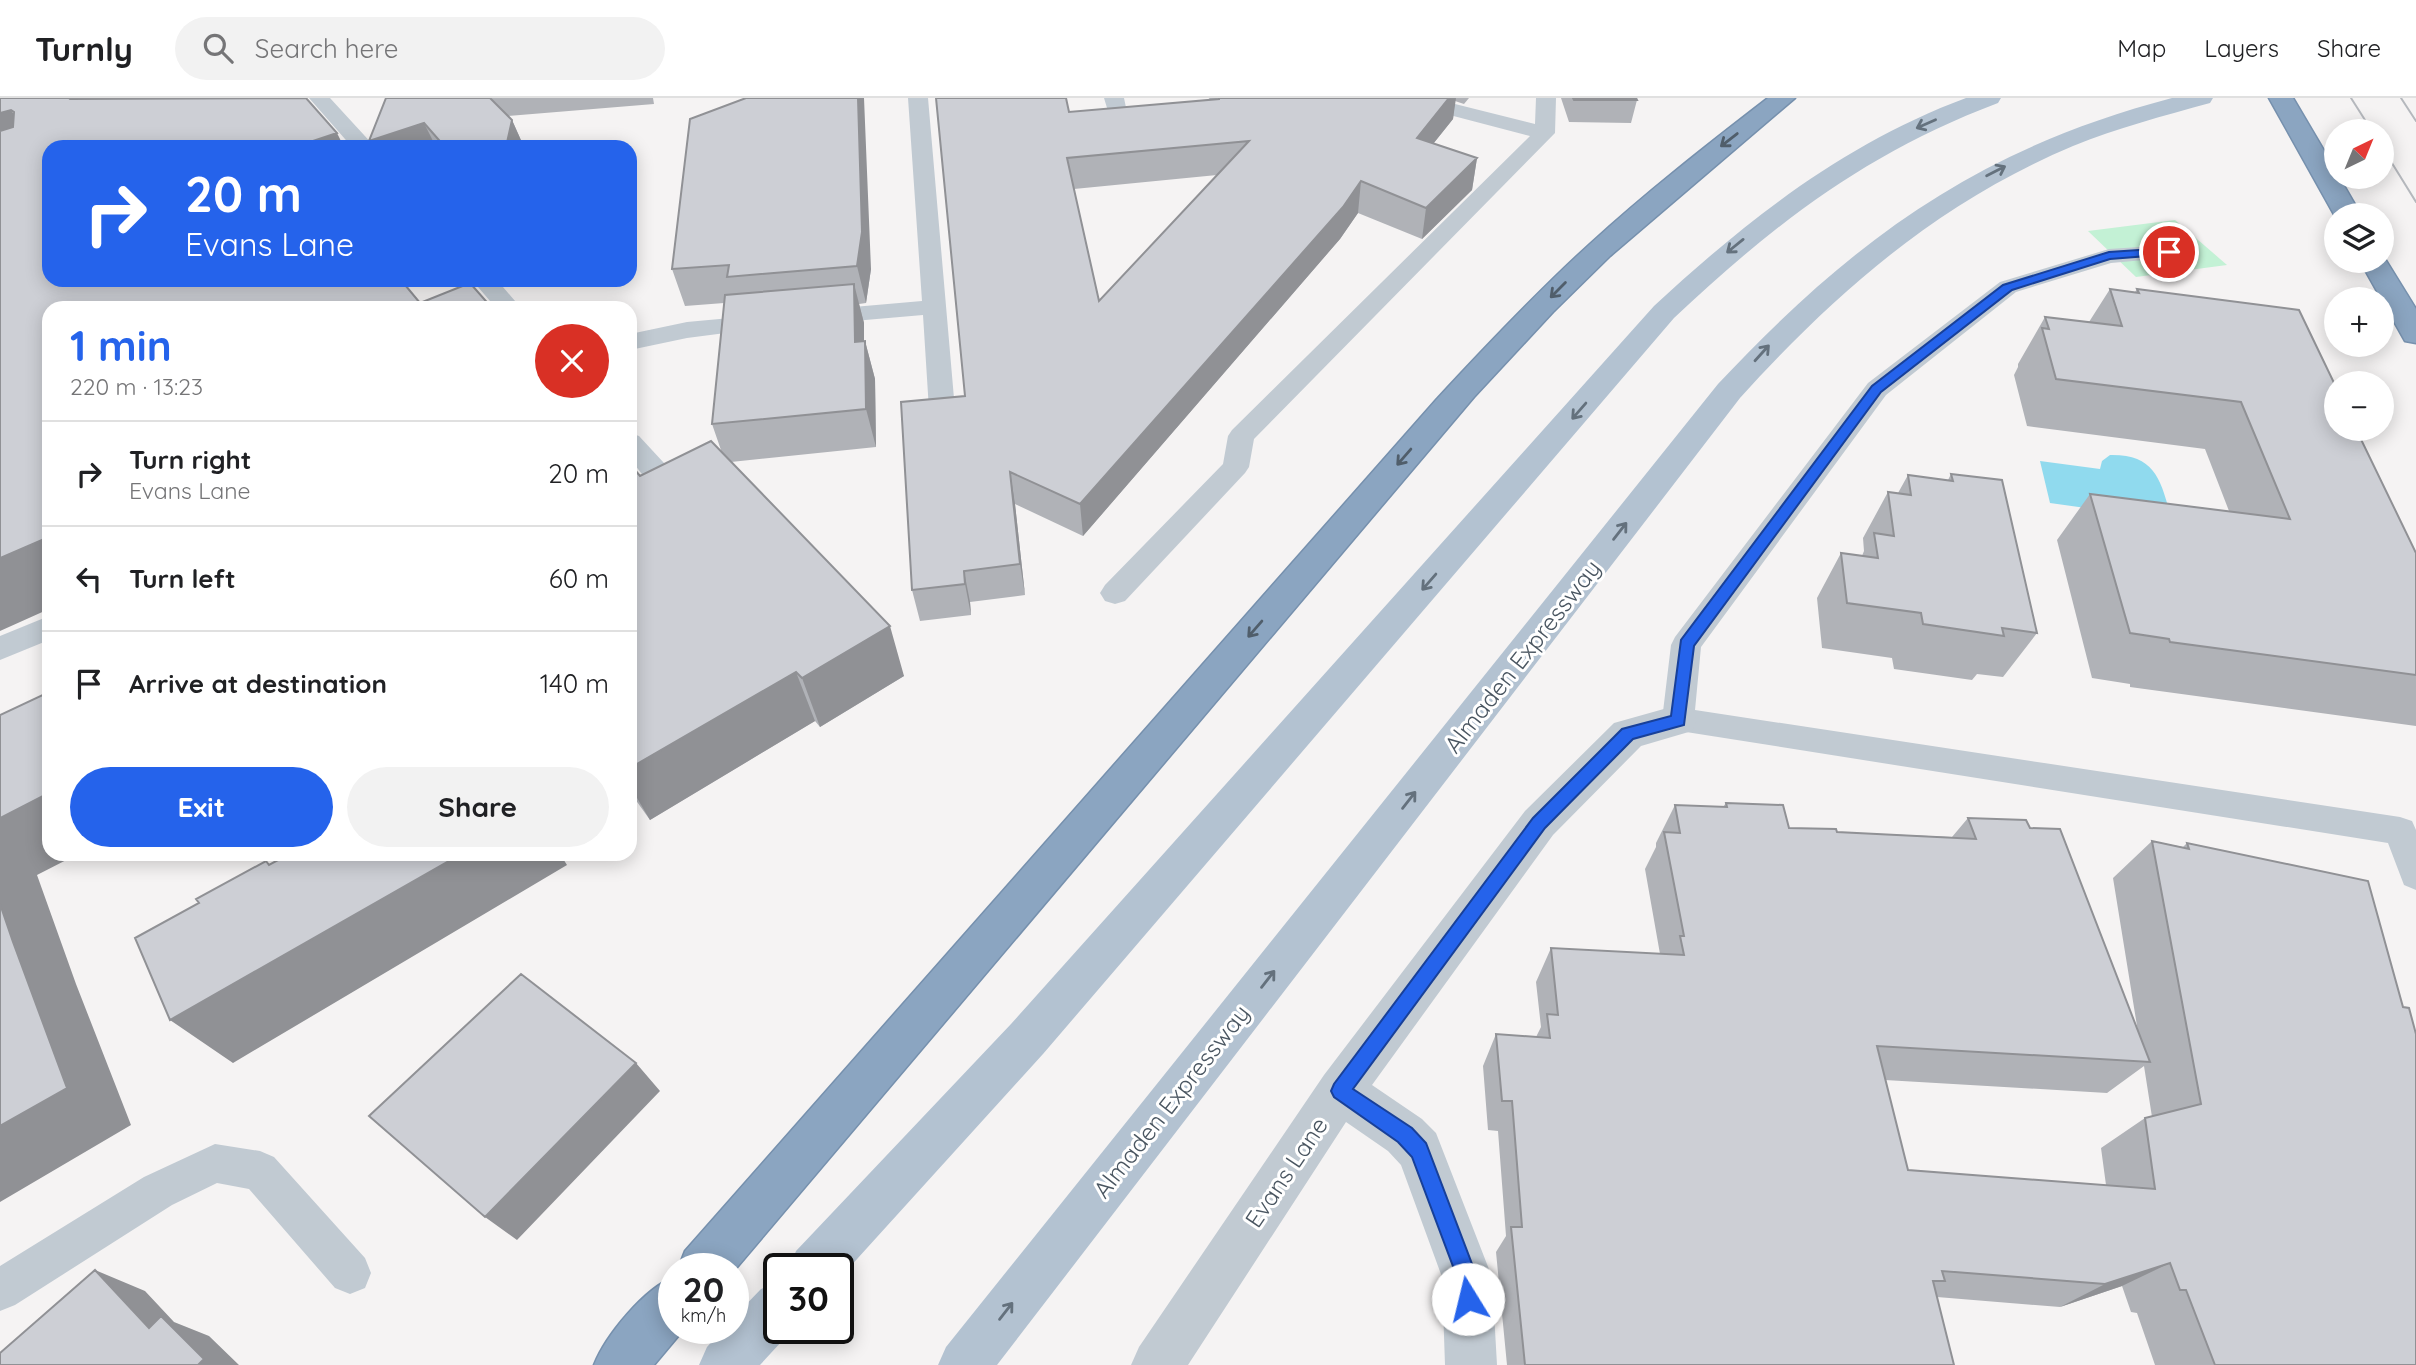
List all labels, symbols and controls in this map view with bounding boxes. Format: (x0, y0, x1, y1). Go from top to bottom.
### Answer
search box (175, 17, 665, 80)
text: Turnly (35, 28, 133, 69)
icon: search (199, 29, 237, 67)
text: Search here (255, 32, 398, 65)
text: Map (2117, 33, 2166, 63)
text: Layers (2204, 33, 2279, 63)
text: Share (2317, 33, 2381, 63)
one-way arrow (1916, 118, 1937, 131)
north arrow (2324, 119, 2394, 189)
map controls (2324, 119, 2394, 441)
one-way arrow (1721, 133, 1739, 148)
text: 20 m (185, 163, 302, 224)
one-way arrow (1985, 164, 2006, 177)
icon: right (70, 168, 161, 259)
button: layers (2324, 203, 2394, 273)
pin (2139, 222, 2199, 282)
text: Evans Lane (185, 224, 354, 264)
icon: arrive (2150, 233, 2188, 271)
one-way arrow (1726, 238, 1744, 254)
one-way arrow (1550, 281, 1567, 298)
button: + (2324, 287, 2394, 357)
text: 1 min (70, 319, 172, 372)
button: close (535, 324, 609, 398)
one-way arrow (1754, 344, 1770, 362)
button: − (2324, 371, 2394, 441)
text: 220 m · 13:23 (70, 372, 203, 401)
one-way arrow (1571, 402, 1587, 420)
text: Turn right (129, 443, 251, 476)
one-way arrow (1396, 448, 1412, 466)
icon: right (70, 455, 108, 493)
text: 20 m (548, 457, 609, 490)
text: Evans Lane (129, 476, 251, 505)
one-way arrow (1612, 522, 1627, 540)
street label: Almaden Expressway (1437, 553, 1607, 759)
icon: left (70, 560, 108, 598)
text: Turn left (129, 562, 236, 595)
text: 60 m (549, 562, 609, 595)
one-way arrow (1421, 572, 1437, 590)
one-way arrow (1247, 620, 1263, 638)
icon: arrive (70, 665, 108, 703)
text: Arrive at destination (129, 667, 387, 700)
text: 140 m (540, 667, 609, 700)
button: Exit (70, 767, 333, 847)
button: Share (347, 767, 609, 847)
one-way arrow (1401, 791, 1416, 810)
one-way arrow (1260, 970, 1275, 988)
street label: Almaden Expressway (1086, 998, 1256, 1204)
street label: Evans Lane (1238, 1111, 1334, 1233)
speed limit sign: 30 (763, 1253, 854, 1344)
position arrow (1431, 1262, 1505, 1336)
text: 20 (683, 1267, 724, 1311)
one-way arrow (998, 1303, 1013, 1321)
text: km/h (681, 1304, 726, 1327)

